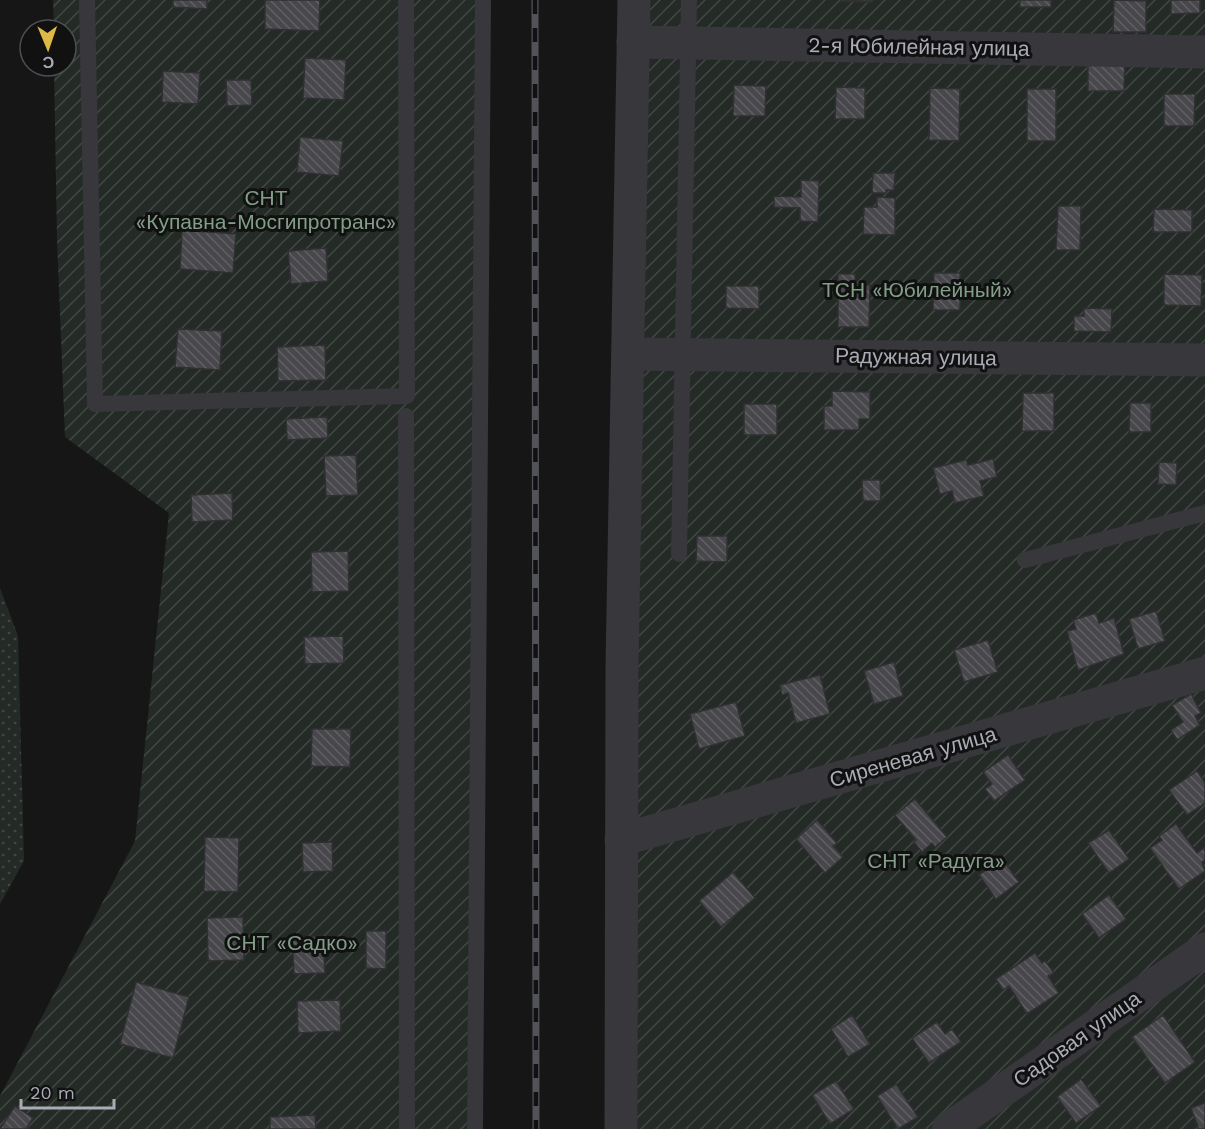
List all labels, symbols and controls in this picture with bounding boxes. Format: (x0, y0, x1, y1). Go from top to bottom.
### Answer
north arrow (18, 18, 78, 78)
street label: 2-я Юбилейная улица (808, 32, 1030, 61)
text: С (42, 53, 55, 72)
park label: СНТ «Купавна-Мосгипротранс» (136, 185, 396, 234)
park label: ТСН «Юбилейный» (822, 277, 1012, 302)
street label: Радужная улица (835, 343, 997, 370)
street label: Сиреневая улица (827, 721, 999, 792)
park label: СНТ «Радуга» (867, 848, 1005, 873)
park label: СНТ «Садко» (226, 930, 358, 955)
street label: Садовая улица (1008, 985, 1146, 1092)
scale bar (21, 1072, 114, 1110)
text: 20 m (30, 1082, 75, 1103)

